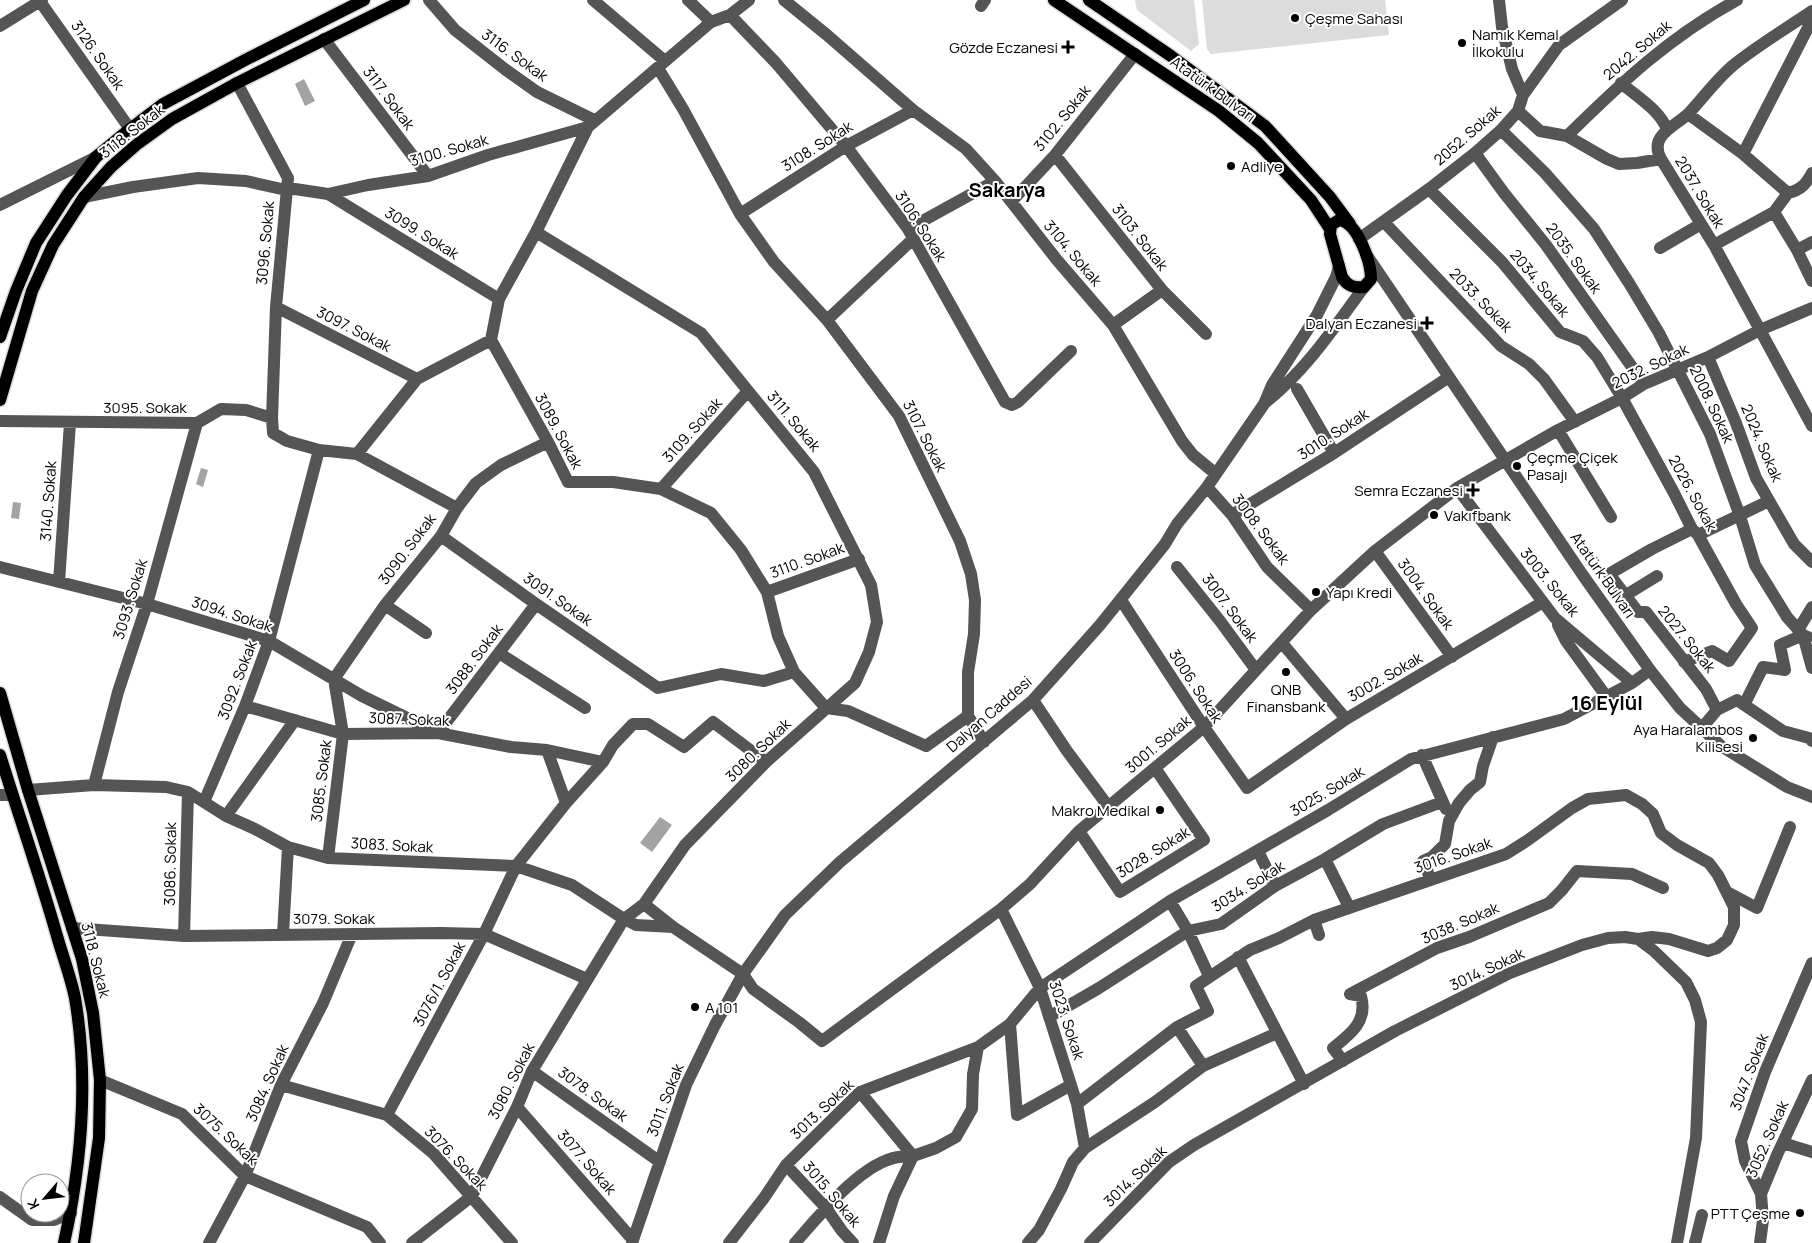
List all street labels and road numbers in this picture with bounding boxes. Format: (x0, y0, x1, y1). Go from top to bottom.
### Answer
street label: 2042. Sokak (1598, 15, 1676, 85)
street label: 3126. Sokak (66, 16, 130, 94)
street label: 3116. Sokak (478, 24, 553, 87)
street label: Atatürk Bulvarı (1166, 51, 1260, 127)
street label: 3117. Sokak (358, 62, 420, 135)
street label: 3102. Sokak (1029, 80, 1096, 156)
street label: 3118. Sokak (95, 99, 169, 163)
street label: 2052. Sokak (1429, 100, 1505, 170)
street label: 3108. Sokak (777, 116, 857, 176)
street label: 3100. Sokak (407, 129, 491, 171)
street label: 2037. Sokak (1670, 152, 1730, 232)
street label: 3106. Sokak (890, 186, 952, 266)
street label: 3103. Sokak (1107, 199, 1173, 275)
street label: 3096. Sokak (251, 200, 279, 286)
street label: 3099. Sokak (381, 202, 464, 264)
street label: 3104. Sokak (1039, 216, 1107, 291)
street label: 2035. Sokak (1541, 218, 1607, 298)
street label: 2034. Sokak (1505, 245, 1575, 322)
street label: 2033. Sokak (1445, 263, 1518, 337)
street label: 3097. Sokak (313, 301, 395, 357)
street label: 2032. Sokak (1608, 338, 1692, 394)
street label: 2008. Sokak (1685, 362, 1739, 447)
street label: 3111. Sokak (762, 386, 826, 456)
street label: 3089. Sokak (530, 389, 588, 473)
street label: 3109. Sokak (657, 393, 727, 467)
street label: 3107. Sokak (898, 396, 952, 476)
street label: 3095. Sokak (103, 397, 187, 418)
street label: 2024. Sokak (1736, 401, 1788, 486)
street label: 3010. Sokak (1293, 403, 1373, 465)
street label: 2026. Sokak (1664, 451, 1723, 535)
street label: 3140. Sokak (35, 460, 61, 542)
street label: 3008. Sokak (1228, 489, 1295, 569)
street label: 3090. Sokak (373, 509, 441, 589)
street label: Atatürk Bulvarı (1566, 528, 1640, 622)
street label: 3110. Sokak (767, 537, 847, 583)
street label: 3003. Sokak (1516, 543, 1585, 621)
street label: 3004. Sokak (1393, 554, 1459, 634)
street label: 3093. Sokak (108, 556, 152, 642)
street label: 3091. Sokak (519, 567, 597, 631)
street label: 3007. Sokak (1197, 569, 1263, 647)
street label: 3094. Sokak (189, 591, 275, 637)
street label: 2027. Sokak (1653, 601, 1721, 677)
street label: 3088. Sokak (441, 619, 508, 698)
street label: 3092. Sokak (212, 637, 262, 723)
street label: 3006. Sokak (1164, 645, 1228, 727)
street label: 3002. Sokak (1344, 647, 1427, 707)
street label: Dalyan Caddesi (942, 671, 1036, 757)
street label: 3087. Sokak (368, 707, 450, 731)
street label: 3001. Sokak (1121, 710, 1196, 778)
street label: 3080. Sokak (721, 713, 796, 787)
street label: 3085. Sokak (306, 738, 337, 823)
street label: 3025. Sokak (1286, 760, 1368, 821)
street label: 3086. Sokak (159, 821, 181, 906)
street label: 3028. Sokak (1112, 821, 1194, 883)
street label: 3083. Sokak (350, 832, 434, 858)
street label: 3016. Sokak (1411, 832, 1495, 878)
street label: 3034. Sokak (1207, 855, 1289, 917)
street label: 3038. Sokak (1418, 897, 1503, 949)
street label: 3079. Sokak (293, 908, 376, 929)
street label: 3118. Sokak (77, 920, 116, 1000)
street label: 3076/1. Sokak (408, 937, 470, 1030)
street label: 3014. Sokak (1446, 942, 1528, 995)
street label: 3023. Sokak (1044, 978, 1090, 1063)
street label: 3047. Sokak (1725, 1030, 1774, 1114)
street label: 3080. Sokak (483, 1039, 540, 1123)
street label: 3084. Sokak (241, 1040, 294, 1125)
street label: 3011. Sokak (641, 1060, 689, 1140)
street label: 3078. Sokak (554, 1061, 633, 1127)
street label: 3013. Sokak (786, 1074, 859, 1144)
street label: 3052. Sokak (1741, 1097, 1794, 1181)
street label: 3075. Sokak (189, 1098, 263, 1170)
street label: 3076. Sokak (420, 1121, 493, 1195)
street label: 3077. Sokak (553, 1125, 622, 1200)
street label: 3014. Sokak (1099, 1140, 1171, 1211)
street label: 3015. Sokak (798, 1157, 866, 1232)

